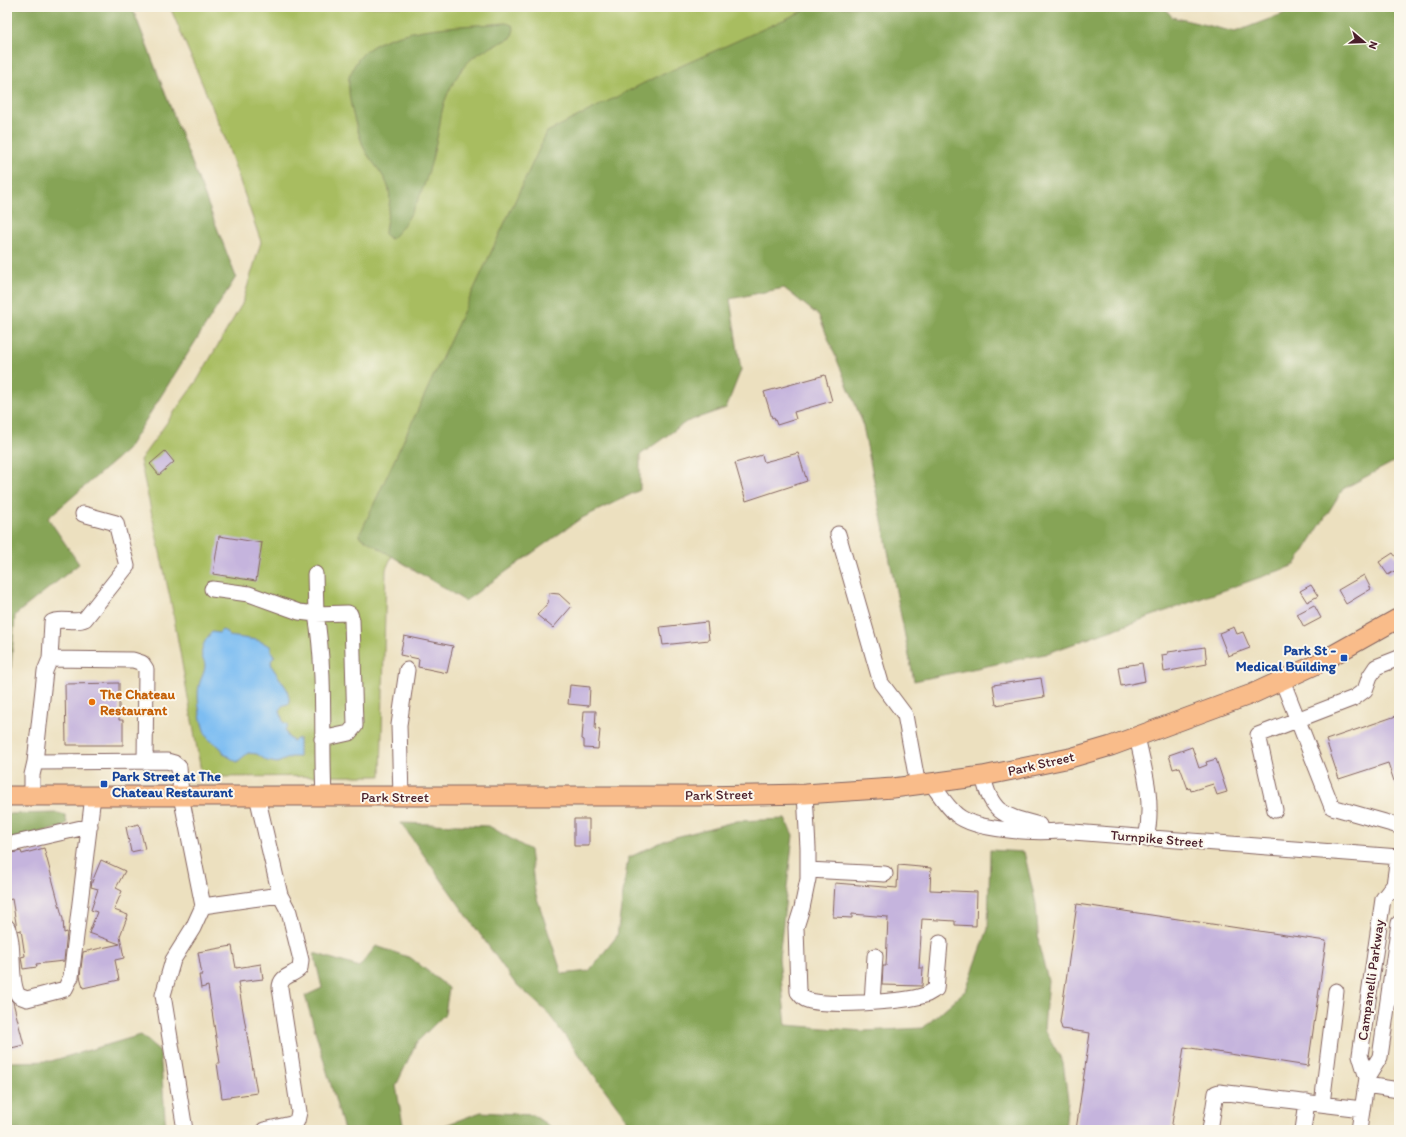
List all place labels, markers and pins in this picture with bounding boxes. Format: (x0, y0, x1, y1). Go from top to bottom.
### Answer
place label: Park St - Medical Building (1236, 642, 1337, 675)
marker: Park St - Medical Building (1339, 653, 1349, 663)
place label: The Chateau Restaurant (99, 686, 176, 719)
marker: The Chateau Restaurant (87, 697, 97, 707)
place label: Park Street at The Chateau Restaurant (112, 768, 234, 801)
marker: Park Street at The Chateau Restaurant (99, 779, 109, 789)

